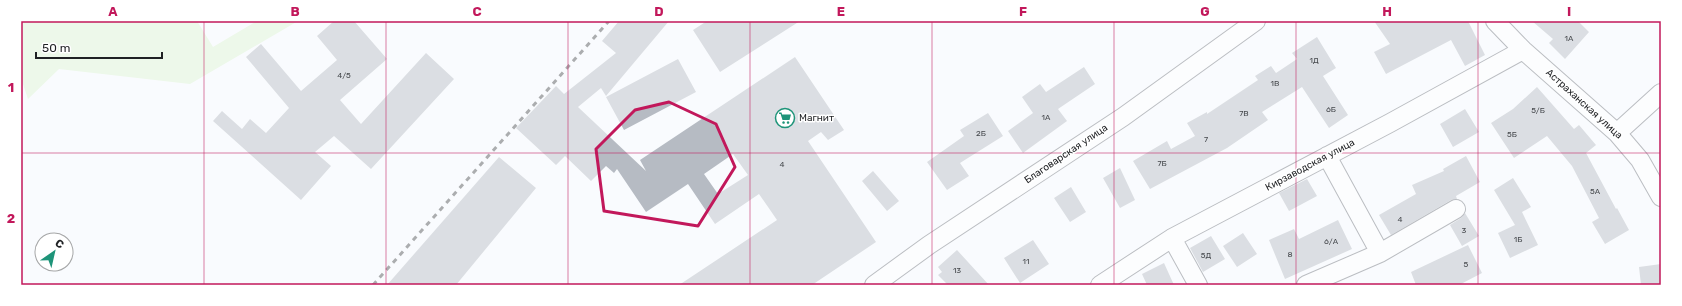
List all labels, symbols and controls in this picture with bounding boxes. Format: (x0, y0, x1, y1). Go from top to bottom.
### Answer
text: A (108, 4, 118, 19)
text: B (290, 4, 300, 19)
text: C (472, 4, 482, 19)
text: D (654, 4, 664, 19)
text: E (837, 4, 845, 19)
text: F (1019, 4, 1027, 19)
text: G (1200, 4, 1210, 19)
text: H (1382, 4, 1392, 19)
text: I (1567, 4, 1571, 19)
scale bar (36, 34, 162, 60)
house number: 1А (1565, 34, 1574, 43)
text: 50 m (42, 41, 70, 55)
house number: 1Д (1309, 56, 1319, 65)
street label: Астраханская улица (1543, 66, 1625, 142)
house number: 4/5 (337, 71, 351, 80)
house number: 1В (1271, 79, 1279, 88)
text: 1 (8, 80, 14, 95)
house number: 6Б (1326, 105, 1336, 114)
house number: 5/Б (1531, 106, 1545, 115)
supermarket icon: Магнит (774, 107, 796, 129)
house number: 7В (1239, 109, 1249, 118)
place label: Магнит (799, 112, 834, 124)
house number: 1А (1042, 113, 1051, 122)
street label: Благоварская улица (1022, 122, 1110, 186)
house number: 2Б (976, 129, 986, 138)
house number: 5Б (1507, 130, 1517, 139)
house number: 7 (1204, 135, 1208, 144)
street label: Кирзаводская улица (1263, 136, 1357, 194)
house number: 7Б (1157, 159, 1167, 168)
house number: 4 (780, 160, 785, 169)
house number: 5А (1590, 187, 1601, 196)
text: 2 (7, 211, 15, 226)
house number: 4 (1398, 215, 1403, 224)
house number: 3 (1462, 226, 1467, 235)
north arrow (34, 232, 74, 272)
house number: 1Б (1514, 235, 1522, 244)
text: С (52, 237, 66, 252)
house number: 6/А (1324, 237, 1339, 246)
house number: 8 (1287, 250, 1293, 259)
house number: 5Д (1201, 251, 1212, 260)
house number: 11 (1023, 257, 1029, 266)
house number: 5 (1464, 260, 1469, 269)
house number: 13 (953, 266, 961, 275)

